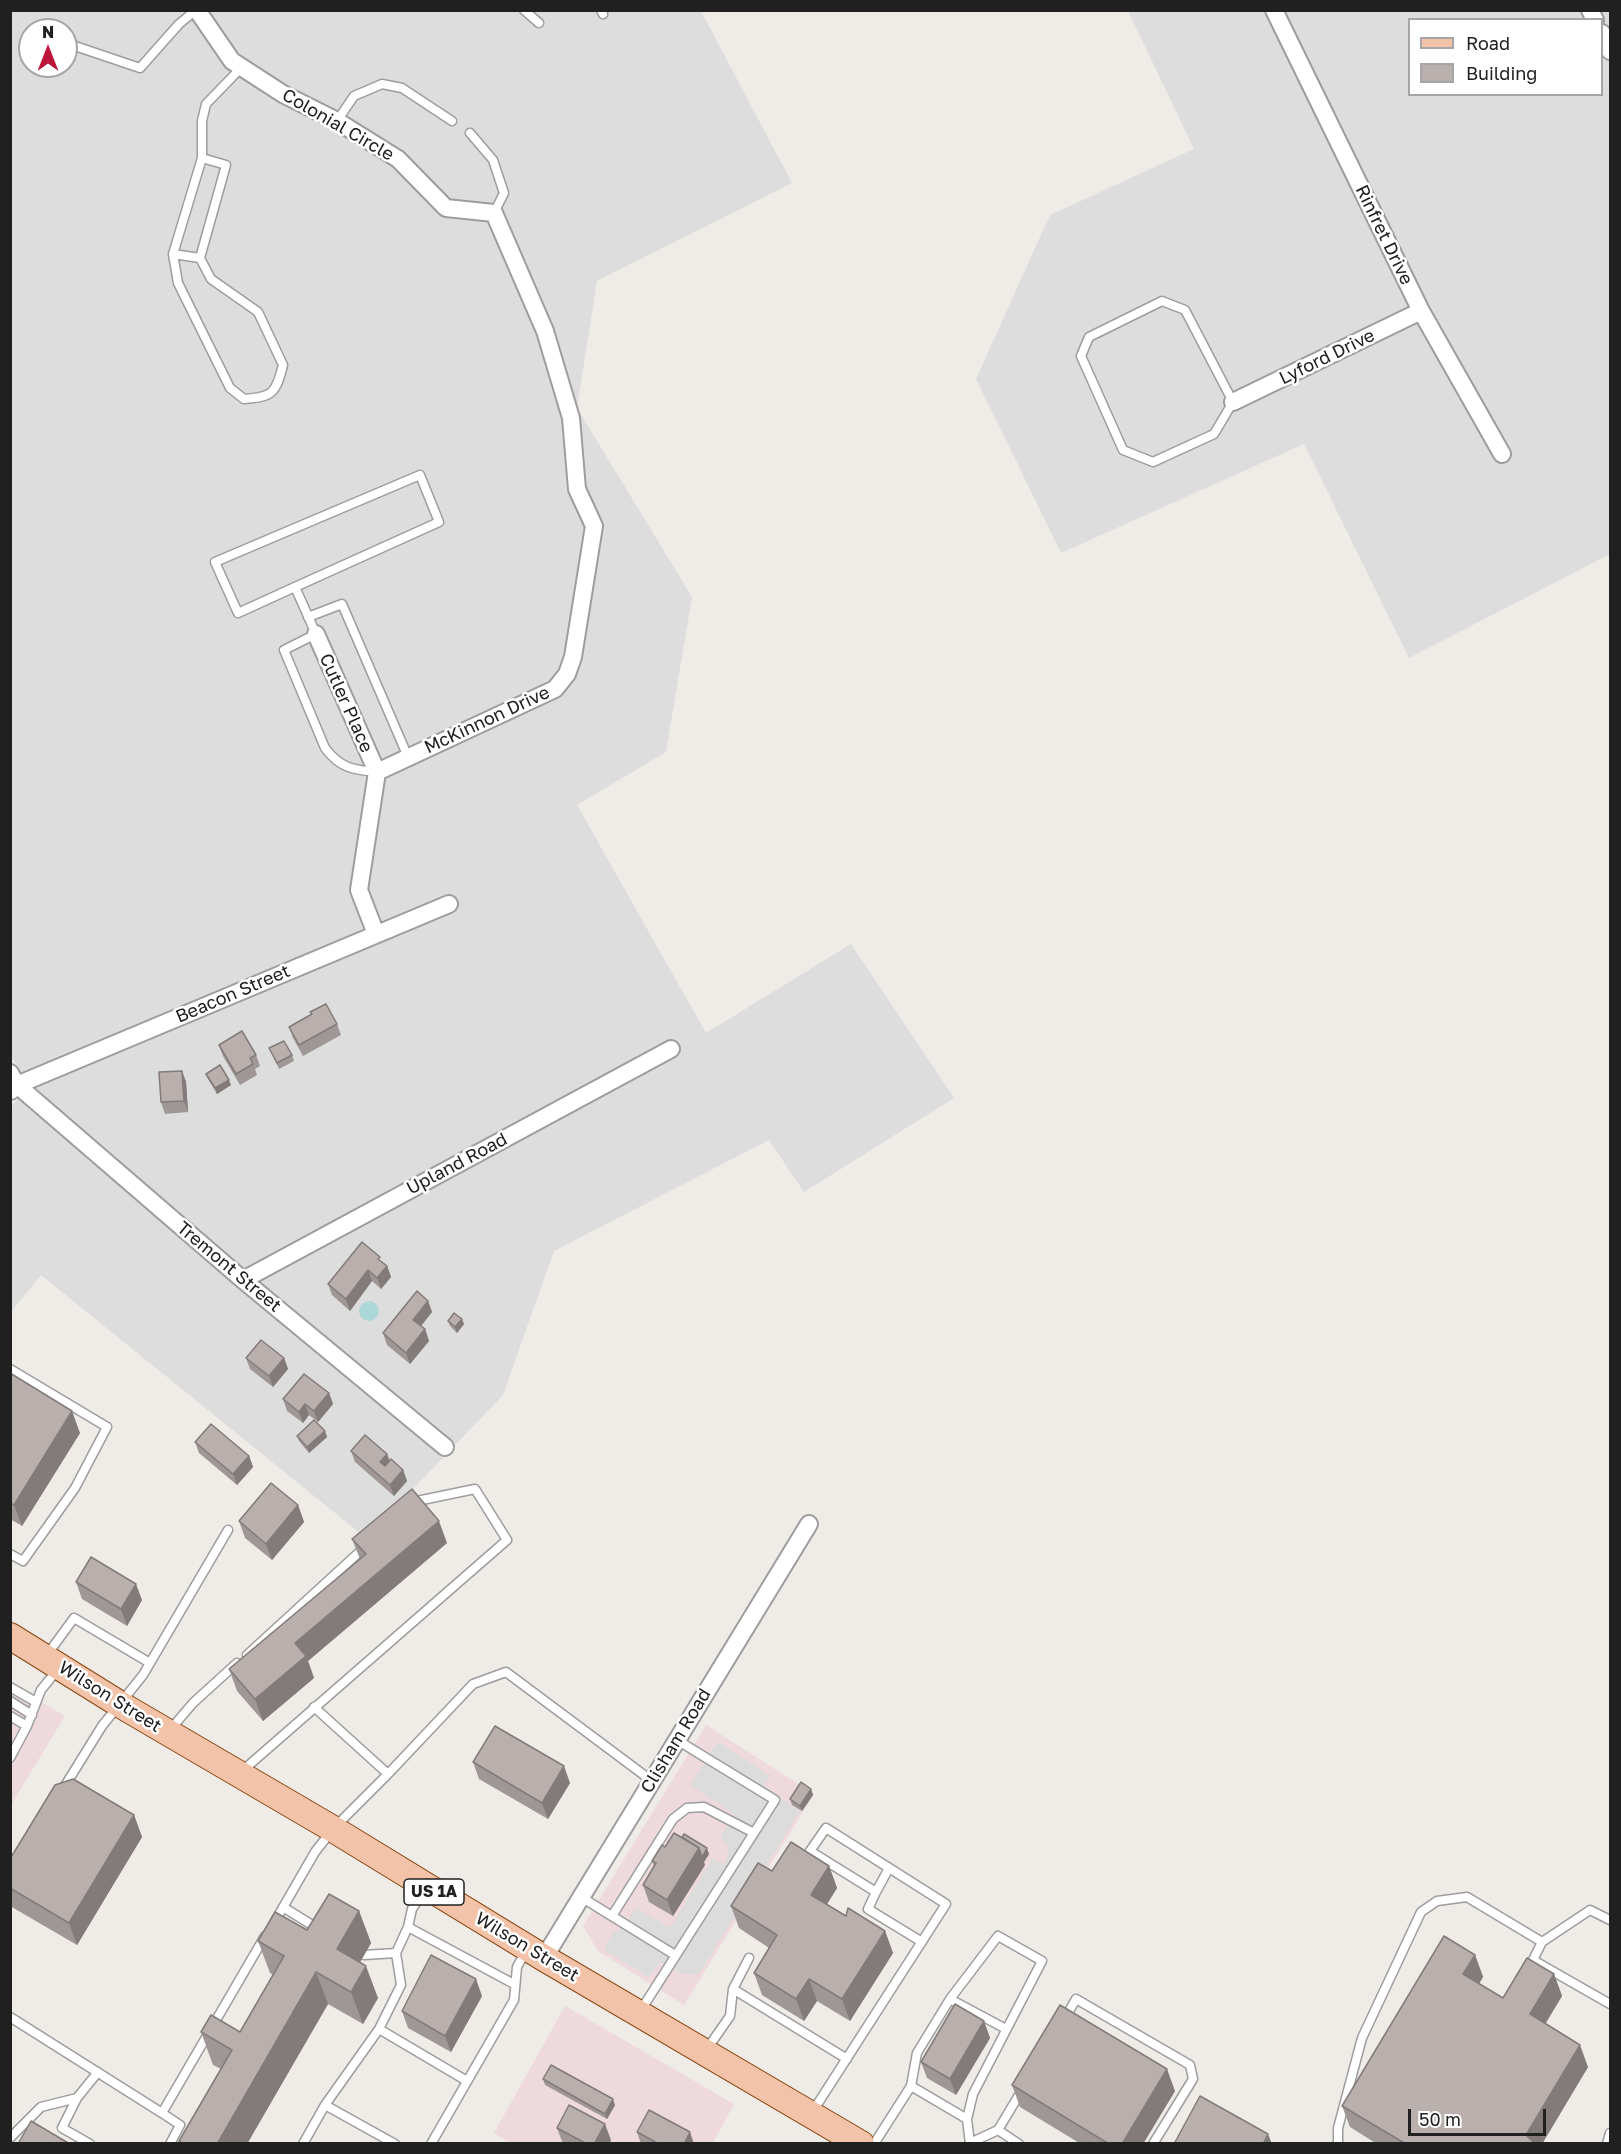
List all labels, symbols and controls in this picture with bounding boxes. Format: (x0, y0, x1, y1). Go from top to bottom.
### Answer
north arrow (18, 18, 78, 78)
legend (1408, 18, 1603, 96)
text: N (42, 22, 54, 42)
text: Road (1466, 32, 1510, 54)
text: Building (1466, 62, 1537, 84)
street label: Colonial Circle (278, 84, 398, 166)
street label: Rinfret Drive (1351, 182, 1417, 288)
street label: Lyford Drive (1276, 325, 1378, 389)
street label: Cutler Place (315, 650, 377, 756)
street label: McKinnon Drive (421, 682, 553, 758)
street label: Beacon Street (173, 960, 293, 1028)
street label: Upland Road (403, 1128, 511, 1200)
street label: Tremont Street (172, 1217, 286, 1317)
street label: Wilson Street (55, 1657, 165, 1737)
street label: Clisham Road (636, 1685, 716, 1797)
road number: US 1A (404, 1879, 464, 1905)
street label: Wilson Street (471, 1908, 583, 1986)
scale bar (1411, 2097, 1549, 2135)
text: 50 m (1419, 2108, 1461, 2130)

